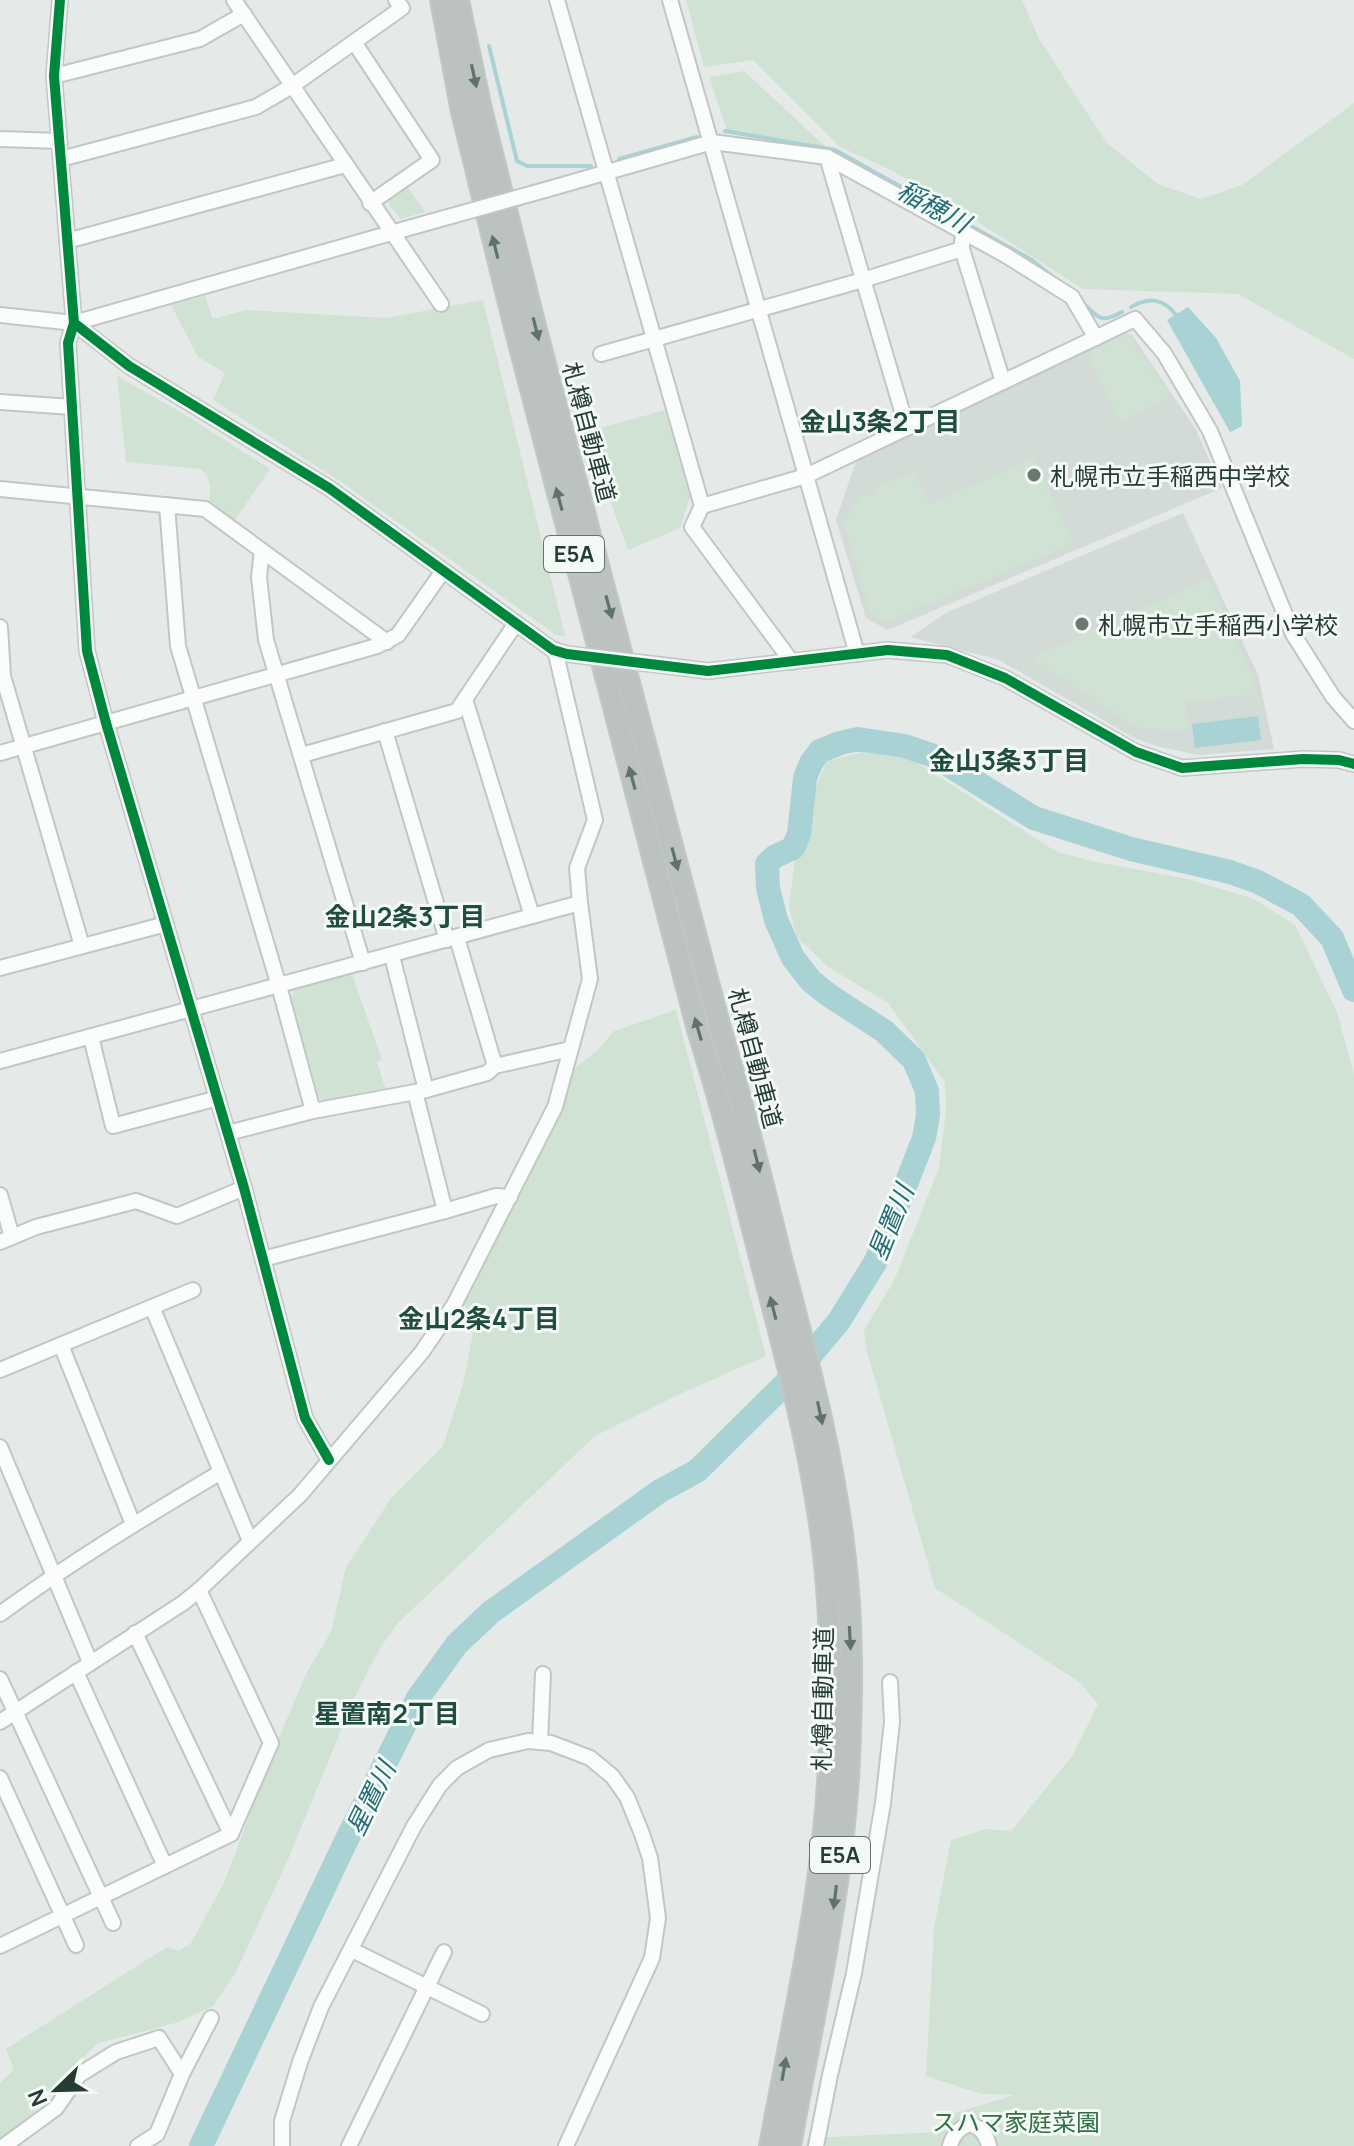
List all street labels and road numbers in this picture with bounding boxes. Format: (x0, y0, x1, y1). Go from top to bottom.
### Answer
street label: 札樽自動車道 (555, 358, 625, 506)
road number: E5A (544, 536, 604, 572)
street label: 札樽自動車道 (721, 984, 791, 1132)
street label: 札樽自動車道 (804, 1627, 840, 1771)
road number: E5A (810, 1837, 870, 1873)

